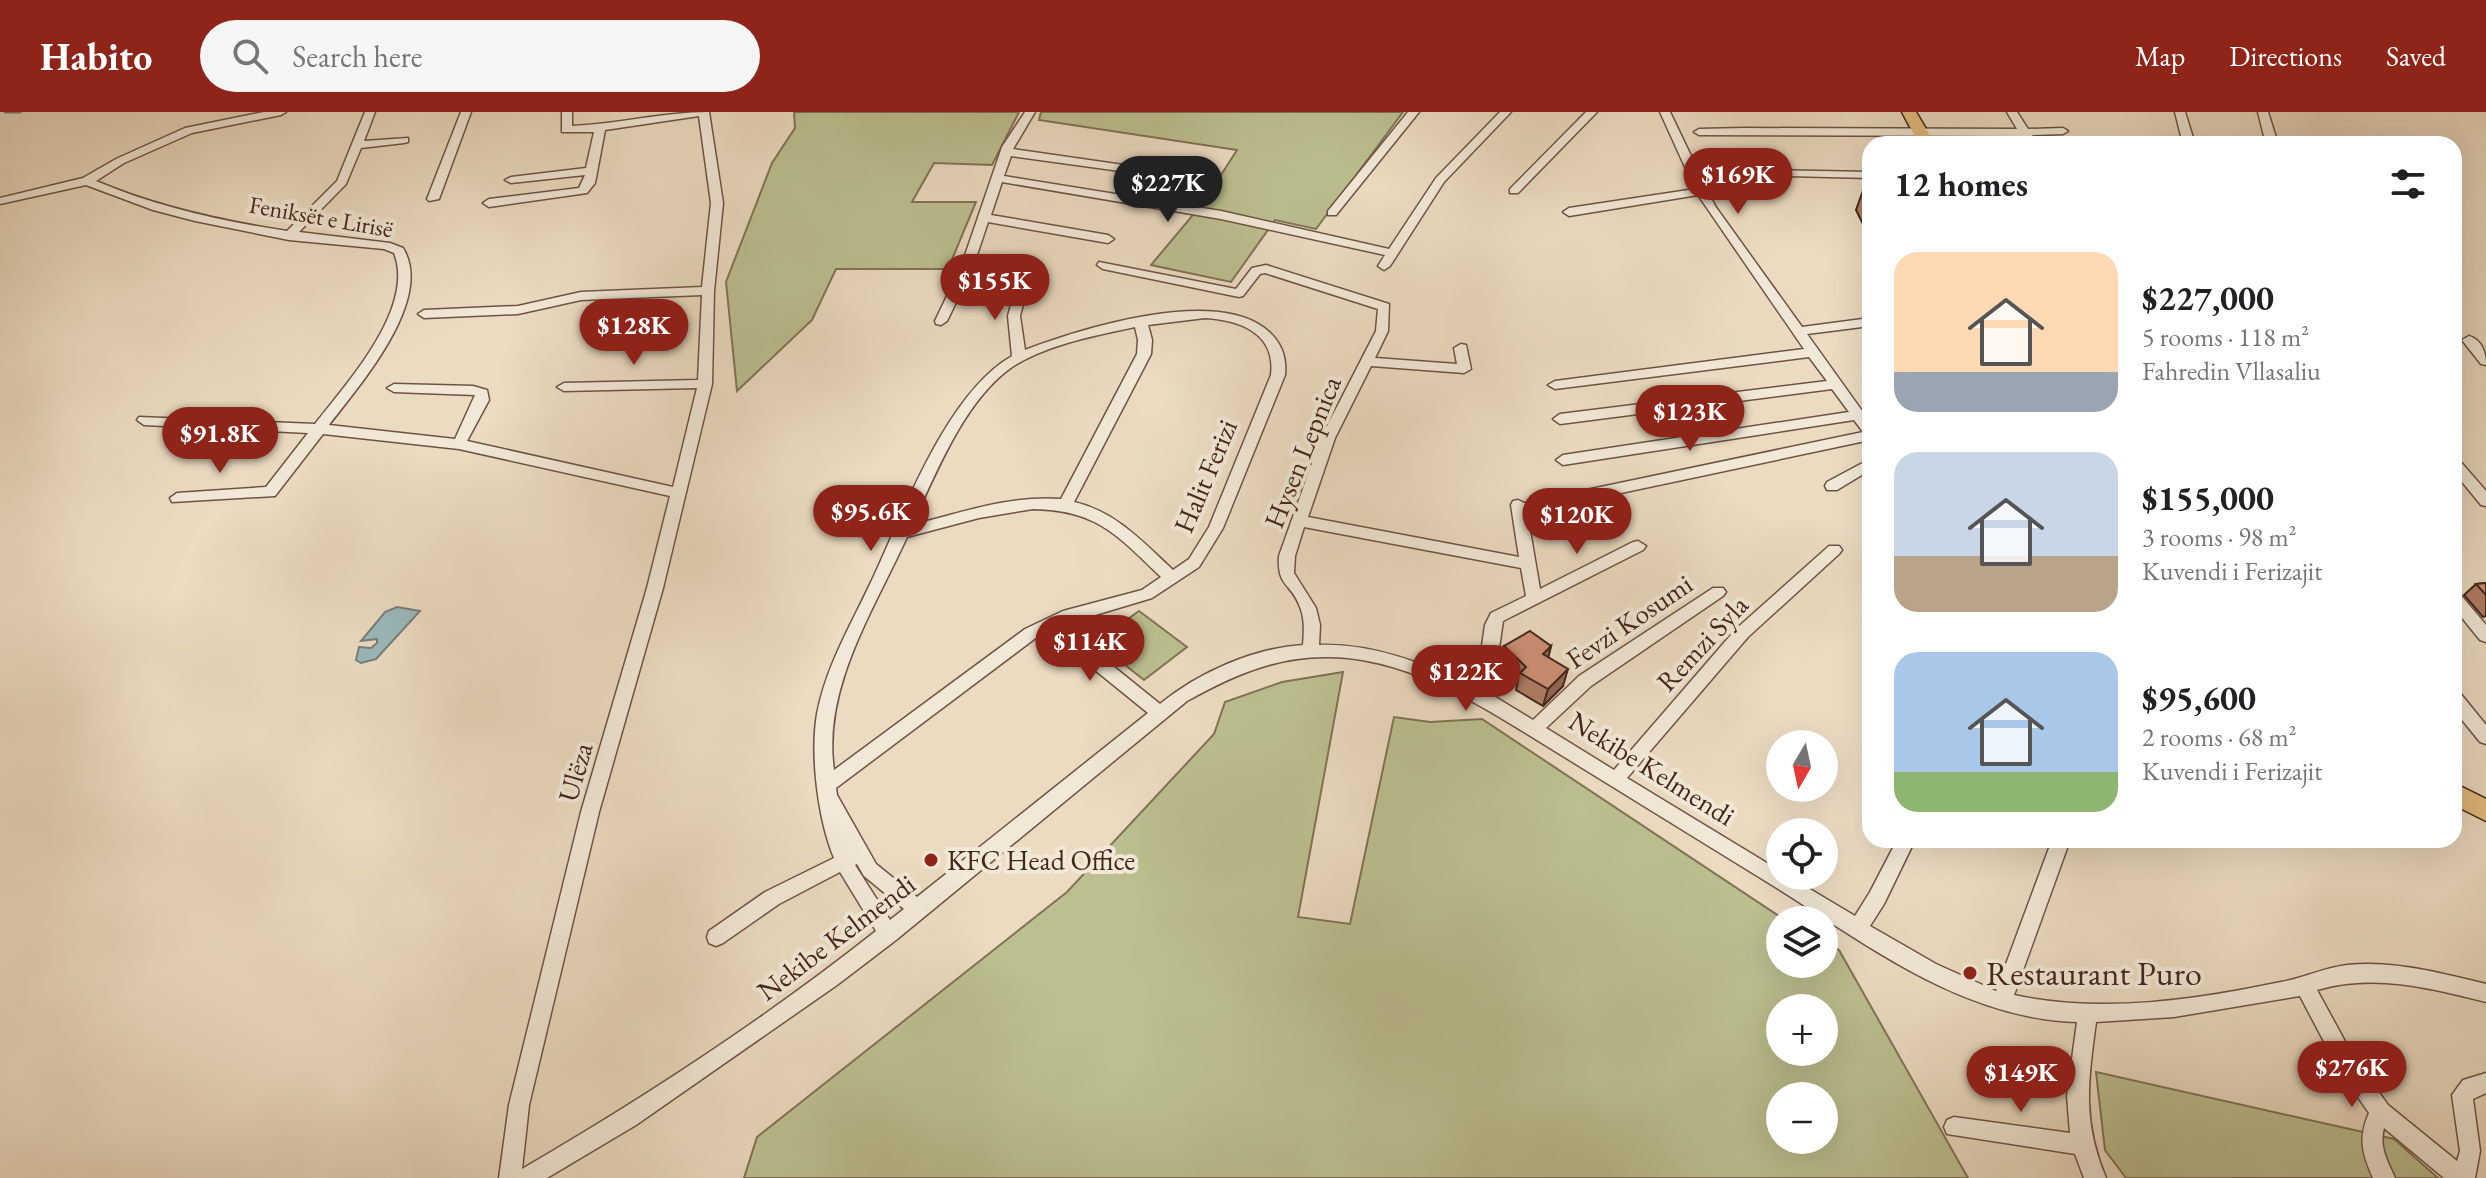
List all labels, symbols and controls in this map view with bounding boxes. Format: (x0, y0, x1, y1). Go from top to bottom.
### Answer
search box (200, 20, 760, 92)
text: Habito (40, 32, 152, 81)
icon: search (228, 34, 272, 78)
text: Search here (292, 37, 422, 76)
text: Map (2135, 38, 2185, 74)
text: Directions (2229, 38, 2342, 74)
text: Saved (2386, 38, 2446, 74)
pin: $169K (1682, 148, 1794, 216)
pin: $227K (1112, 156, 1224, 224)
text: $169K (1701, 157, 1775, 191)
text: 12 homes (1894, 162, 2028, 206)
icon: filters (2386, 162, 2430, 206)
text: $227K (1131, 165, 1205, 199)
street label: Feniksët e Lirisë (247, 189, 395, 244)
pin: $155K (939, 254, 1051, 322)
text: $155K (958, 263, 1032, 297)
text: $227,000 (2142, 276, 2274, 320)
icon: home (1958, 284, 2054, 380)
pin: $128K (578, 299, 690, 367)
text: $128K (597, 308, 671, 342)
text: 5 rooms · 118 m² (2142, 320, 2309, 354)
text: Fahredin Vllasaliu (2142, 354, 2321, 388)
street label: Hysen Lepnica (1255, 370, 1349, 533)
pin: $123K (1634, 385, 1746, 453)
text: $123K (1653, 394, 1727, 428)
pin: $91.8K (155, 407, 285, 475)
street label: Halit Ferizi (1165, 414, 1245, 538)
text: $91.8K (180, 416, 260, 450)
text: $155,000 (2142, 476, 2274, 520)
icon: home (1958, 484, 2054, 580)
pin: $95.6K (806, 485, 936, 553)
pin: $120K (1521, 488, 1633, 556)
text: $95.6K (831, 494, 911, 528)
text: $120K (1540, 497, 1614, 531)
text: 3 rooms · 98 m² (2142, 520, 2297, 554)
text: Kuvendi i Ferizajit (2142, 554, 2322, 588)
street label: Fevzi Kosumi (1559, 565, 1699, 676)
street label: Remzi Syla (1648, 587, 1756, 699)
pin: $114K (1034, 615, 1146, 683)
text: $114K (1053, 624, 1127, 658)
pin: $122K (1410, 645, 1522, 713)
text: $122K (1429, 654, 1503, 688)
text: $95,600 (2142, 676, 2256, 720)
icon: home (1958, 684, 2054, 780)
street label: Nekibe Kelmendi (1562, 703, 1742, 833)
text: 2 rooms · 68 m² (2142, 720, 2297, 754)
north arrow (1766, 730, 1838, 802)
map controls (1766, 730, 1838, 1154)
street label: Ulëza (549, 737, 601, 806)
text: Kuvendi i Ferizajit (2142, 754, 2322, 788)
button: locate (1766, 818, 1838, 890)
place label: KFC Head Office (947, 842, 1135, 878)
marker: KFC Head Office (922, 851, 940, 869)
street label: Nekibe Kelmendi (750, 866, 923, 1008)
button: layers (1766, 906, 1838, 978)
place label: Restaurant Puro (1986, 951, 2202, 995)
marker: Restaurant Puro (1961, 964, 1979, 982)
button: + (1766, 994, 1838, 1066)
pin: $276K (2296, 1041, 2408, 1109)
pin: $149K (1965, 1046, 2077, 1114)
text: $276K (2315, 1050, 2389, 1084)
text: $149K (1984, 1055, 2058, 1089)
button: − (1766, 1082, 1838, 1154)

